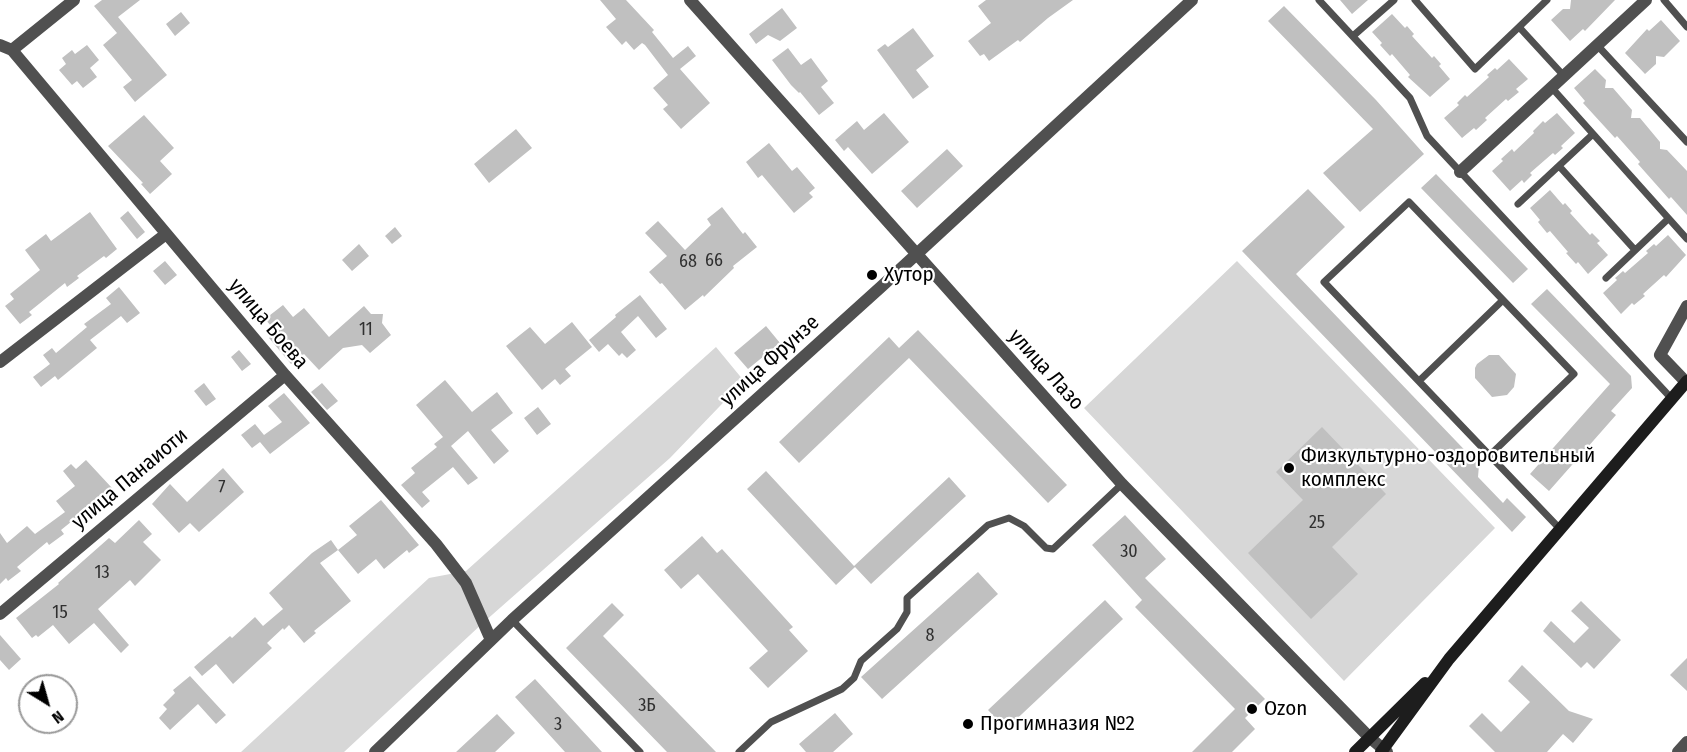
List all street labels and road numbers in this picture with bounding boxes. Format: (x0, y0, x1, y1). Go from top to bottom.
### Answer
street label: улица Боева (223, 274, 313, 374)
street label: улица Фрунзе (715, 310, 825, 412)
street label: улица Лазо (1003, 324, 1089, 416)
street label: улица Панаиоти (67, 423, 193, 535)

